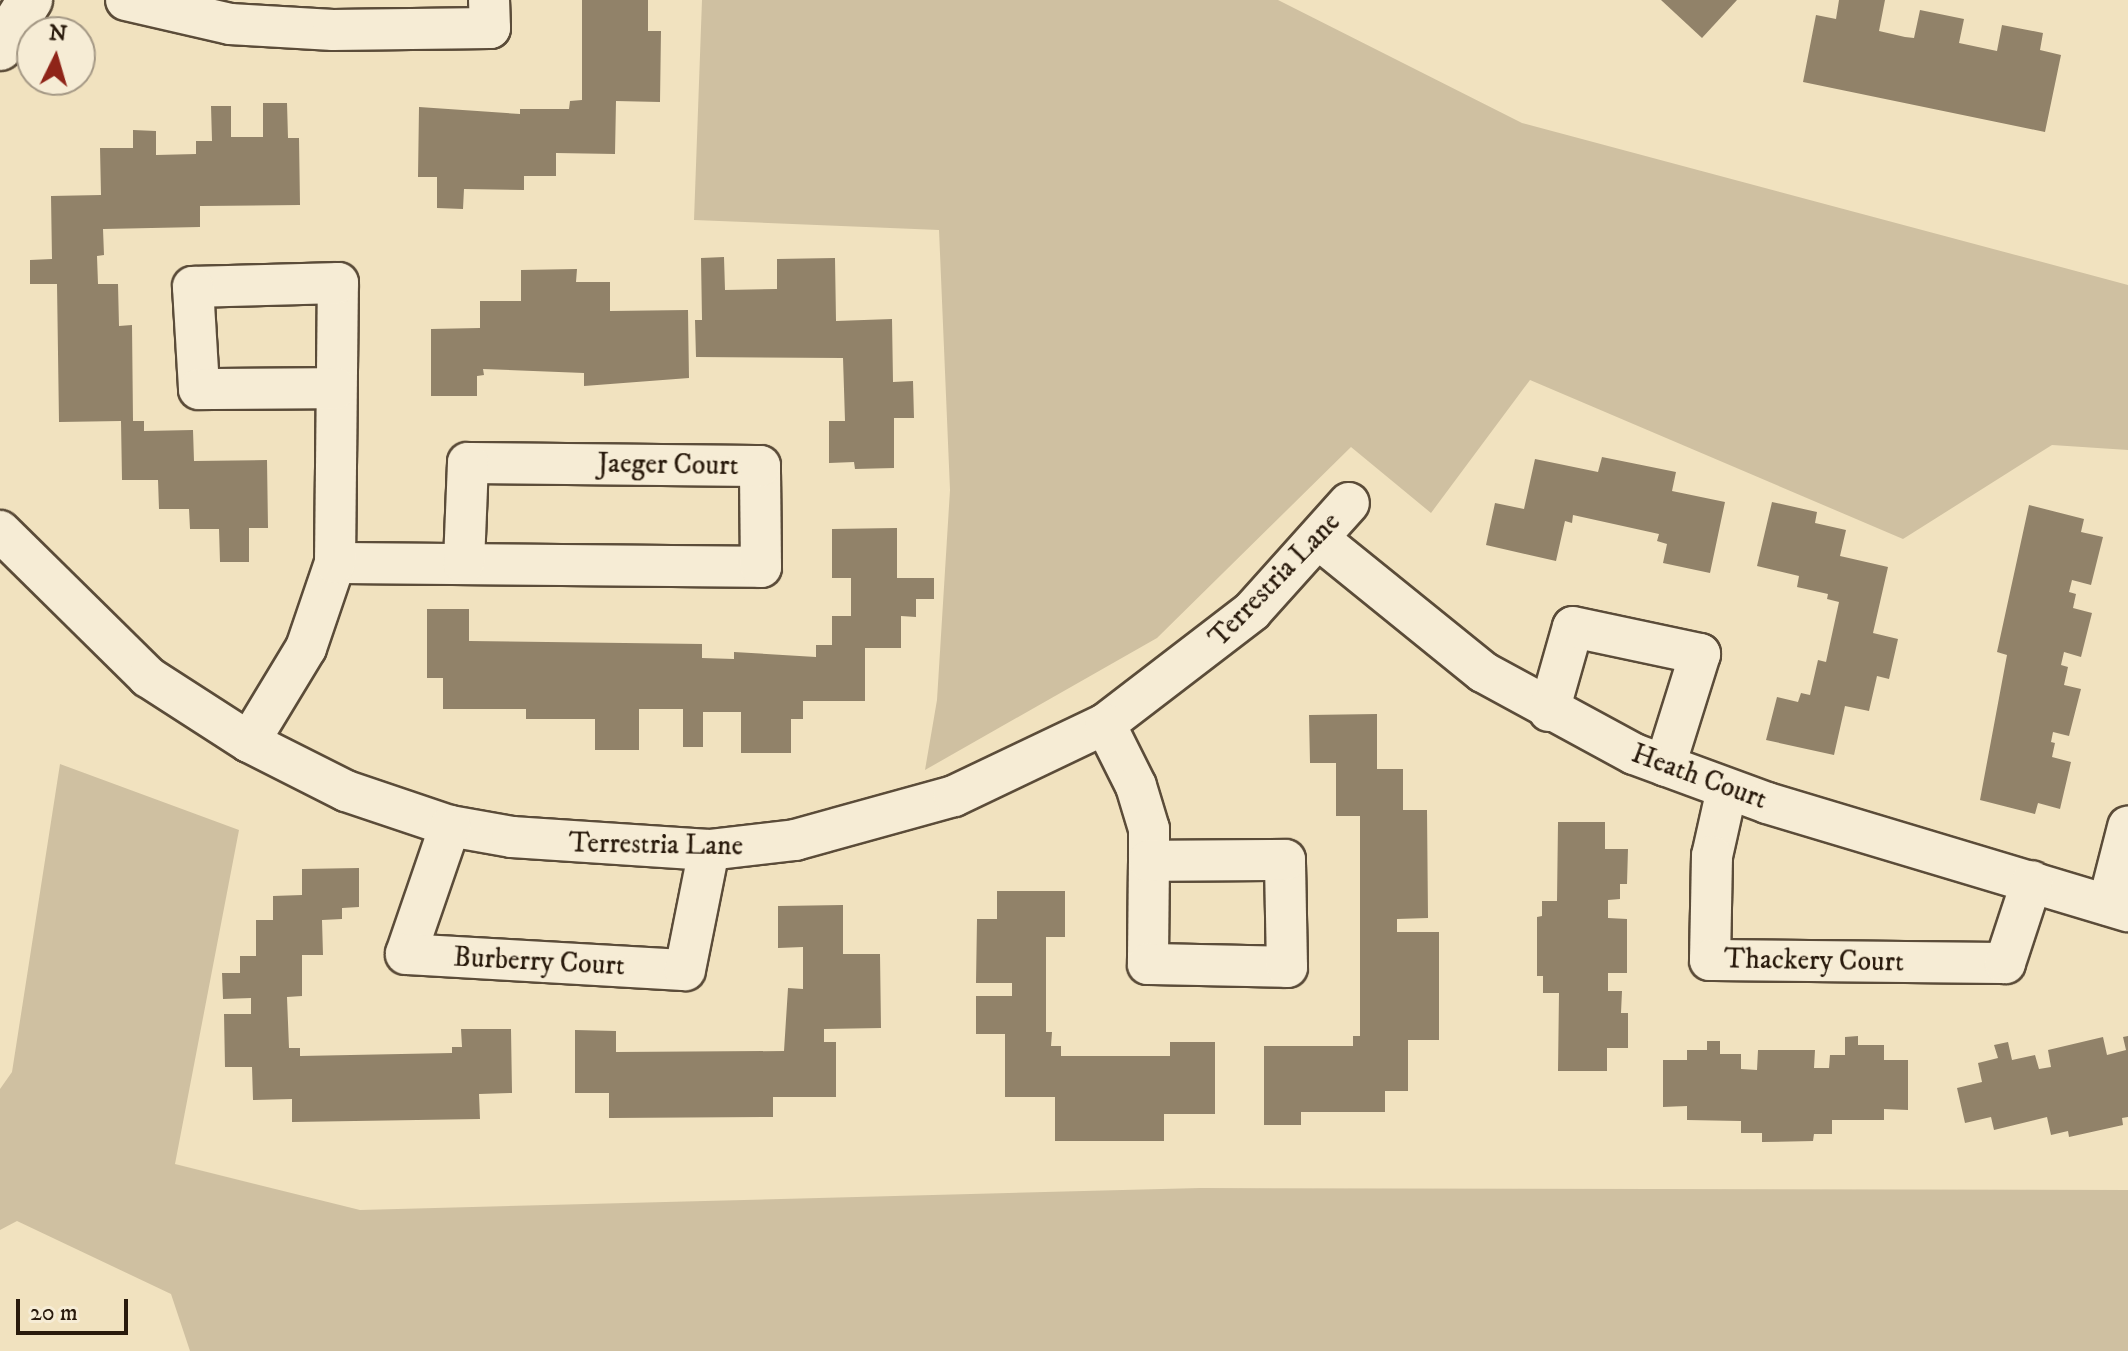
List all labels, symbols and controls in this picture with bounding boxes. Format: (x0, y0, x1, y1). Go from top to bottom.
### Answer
north arrow (16, 16, 96, 96)
text: N (48, 19, 68, 48)
street label: Jaeger Court (597, 447, 739, 483)
street label: Terrestria Lane (1202, 506, 1348, 654)
street label: Heath Court (1627, 737, 1771, 817)
street label: Terrestria Lane (568, 827, 744, 863)
street label: Burberry Court (452, 941, 626, 983)
street label: Thackery Court (1724, 943, 1904, 979)
scale bar (20, 1283, 132, 1333)
text: 20 m (30, 1298, 78, 1328)

